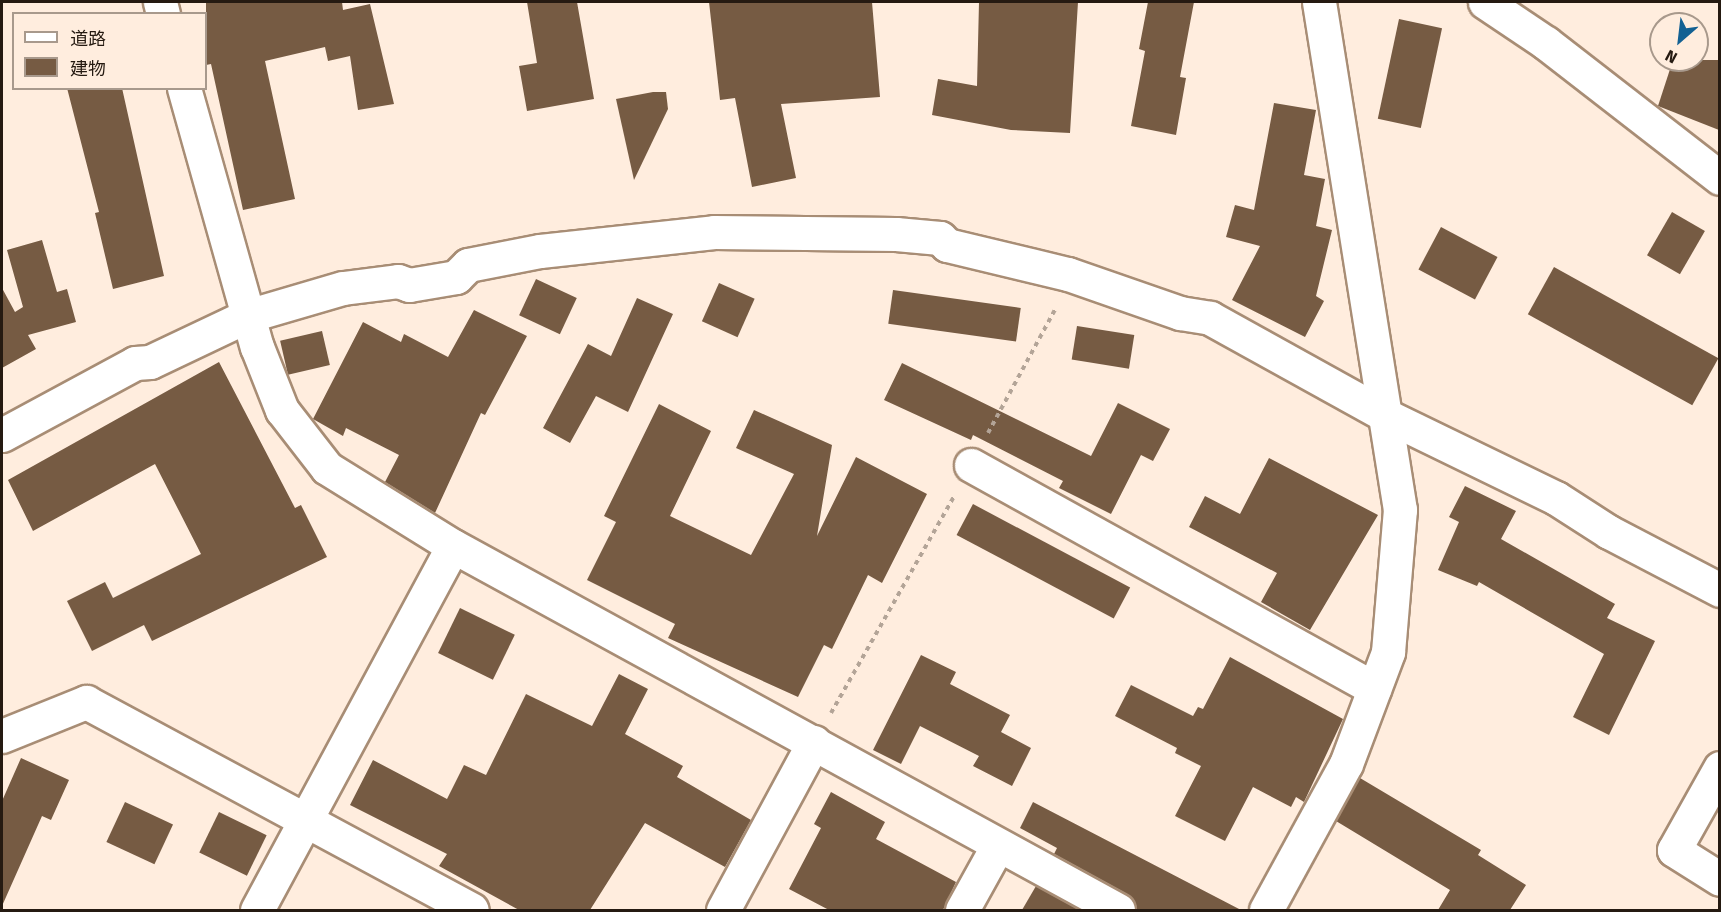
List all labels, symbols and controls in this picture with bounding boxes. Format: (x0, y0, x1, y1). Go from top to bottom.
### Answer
legend (12, 12, 207, 90)
north arrow (1649, 12, 1709, 72)
text: 道路 (70, 28, 106, 50)
text: N (1662, 46, 1680, 67)
text: 建物 (70, 58, 106, 80)

